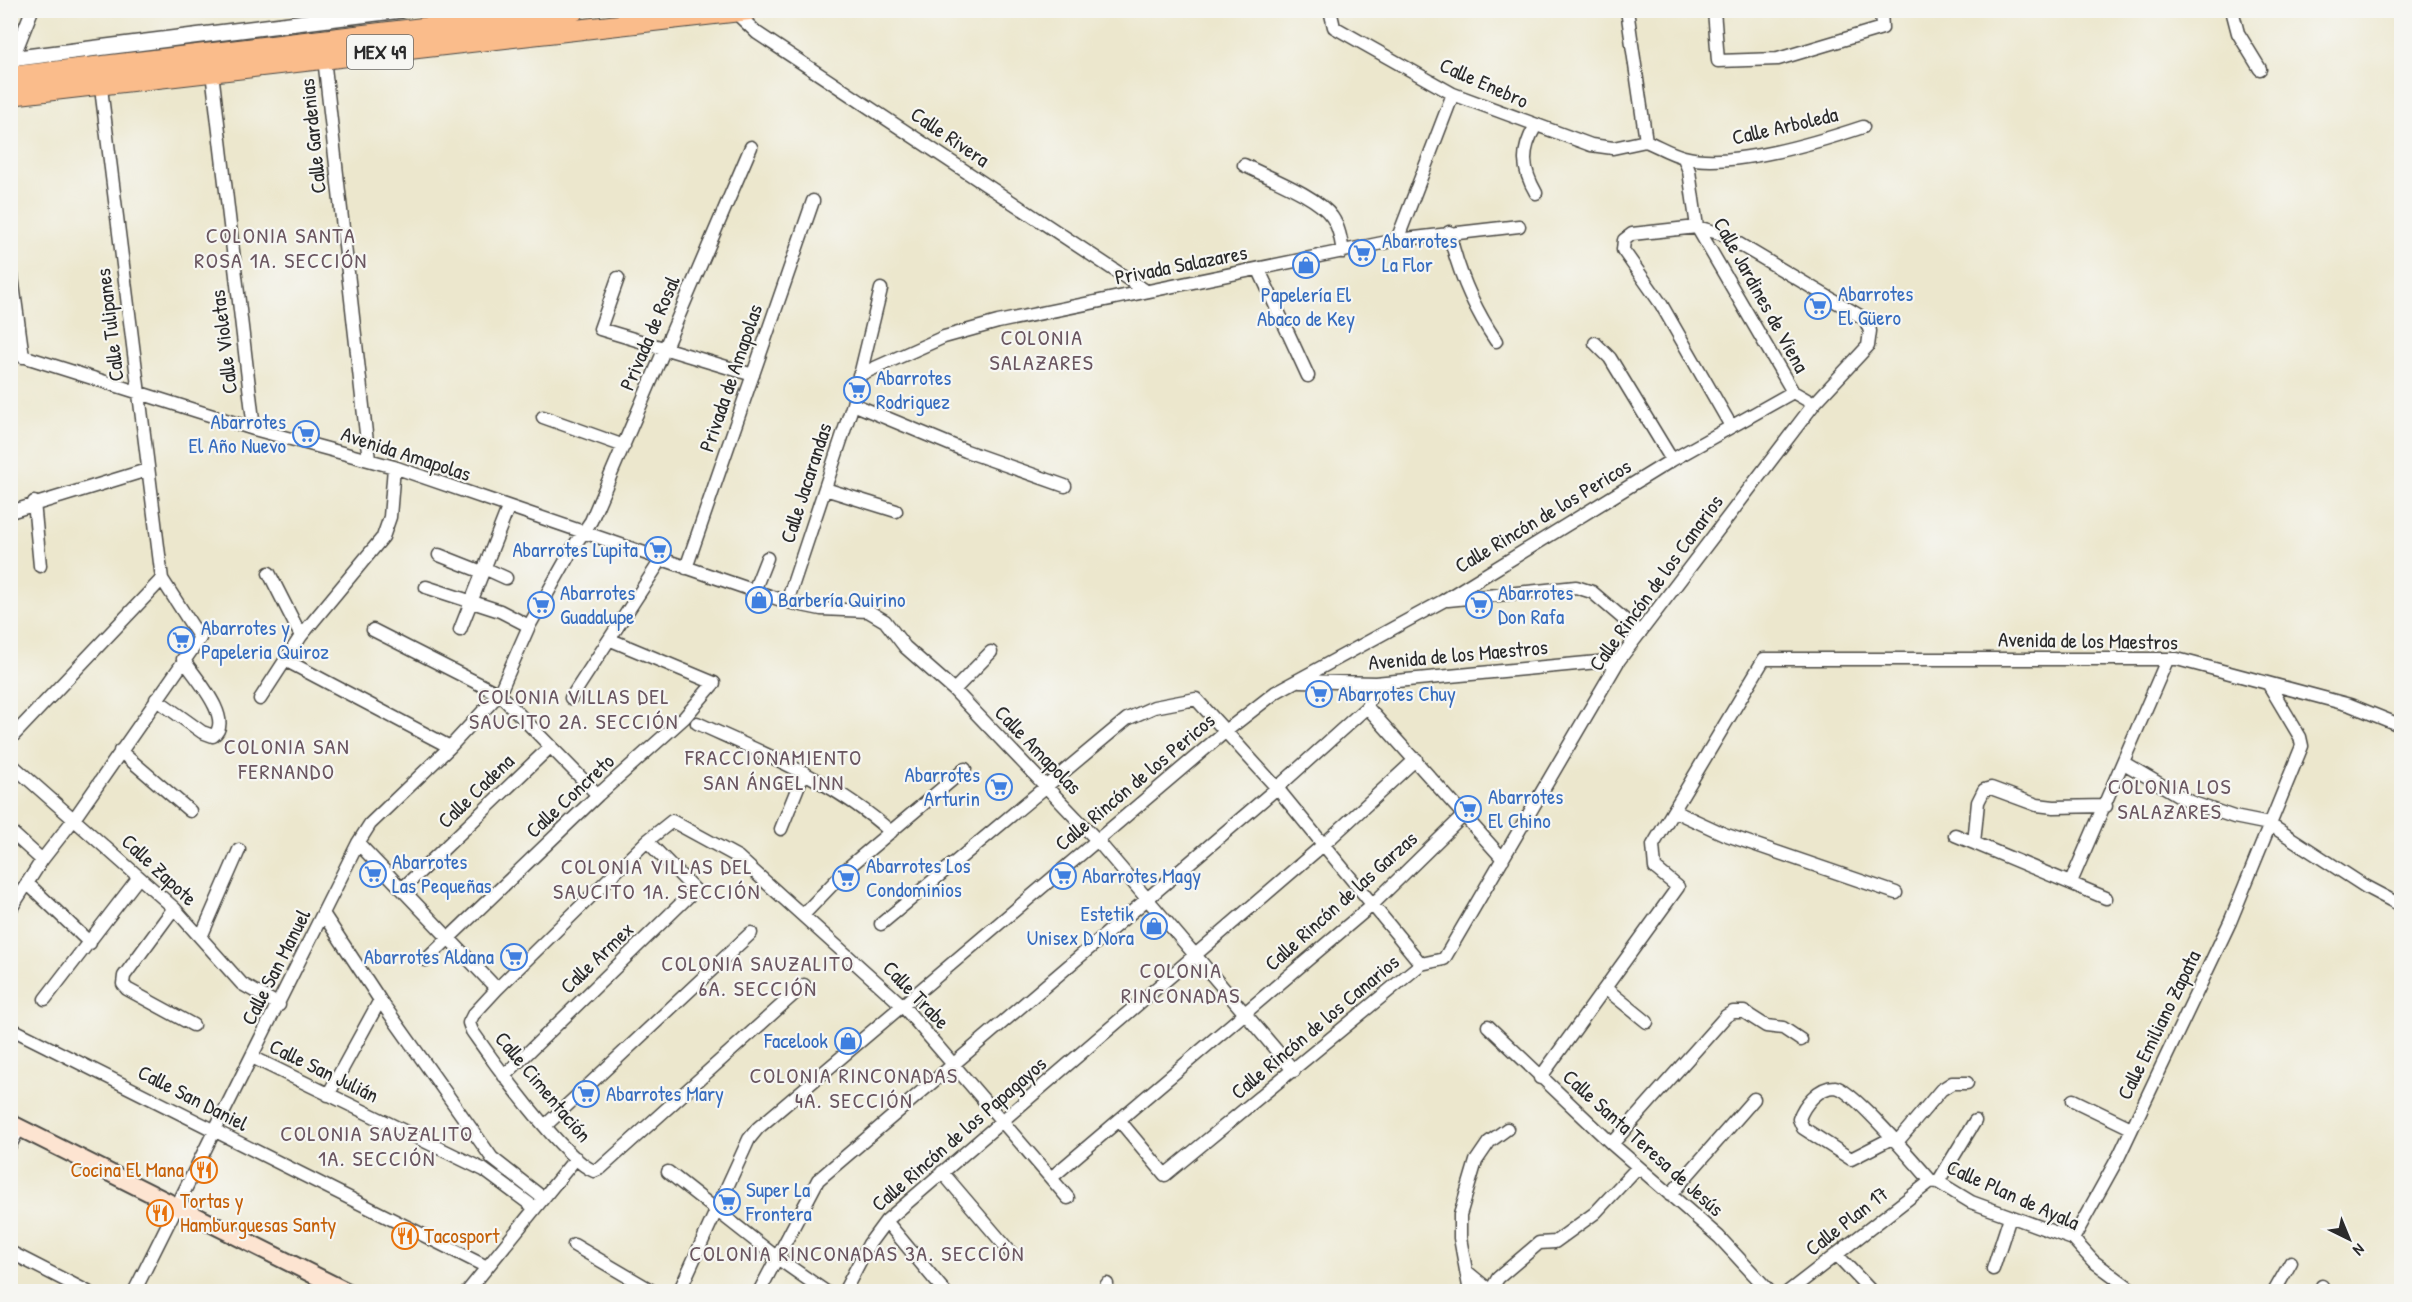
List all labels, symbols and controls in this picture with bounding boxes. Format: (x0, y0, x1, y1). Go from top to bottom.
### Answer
road number: MEX 49 (347, 35, 413, 69)
street label: Calle Enebro (1435, 50, 1533, 115)
street label: Calle Gardenias (292, 77, 333, 195)
street label: Calle Arboleda (1729, 99, 1841, 152)
street label: Calle Rivera (905, 100, 995, 174)
street label: Calle Jardines de Viena (1707, 212, 1816, 378)
district label: COLONIA SANTA ROSA 1A. SECCIÓN (194, 220, 368, 275)
place label: Abarrotes La Flor (1382, 226, 1457, 279)
street label: Privada Salazares (1112, 237, 1250, 292)
supermarket icon: Abarrotes La Flor (1347, 238, 1377, 268)
shop icon: Papelería El Abaco de Key (1291, 250, 1321, 280)
street label: Calle Tulipanes (88, 267, 131, 383)
street label: Privada de Rosal (612, 271, 687, 395)
place label: Abarrotes El Güero (1838, 279, 1913, 332)
place label: Papelería El Abaco de Key (1257, 280, 1355, 333)
street label: Calle Violetas (203, 288, 244, 396)
supermarket icon: Abarrotes El Güero (1803, 291, 1833, 321)
street label: Privada de Amapolas (692, 300, 769, 455)
district label: COLONIA SALAZARES (990, 322, 1094, 377)
place label: Abarrotes Rodriguez (876, 363, 951, 416)
supermarket icon: Abarrotes Rodriguez (842, 375, 872, 405)
place label: Abarrotes El Año Nuevo (188, 407, 286, 460)
supermarket icon: Abarrotes El Año Nuevo (291, 419, 321, 449)
street label: Avenida Amapolas (338, 419, 475, 488)
street label: Calle Jacarandas (772, 419, 839, 547)
street label: Calle Rincón de los Pericos (1449, 451, 1636, 580)
street label: Calle Rincón de los Canarios (1582, 489, 1730, 677)
place label: Abarrotes Lupita (512, 535, 638, 564)
supermarket icon: Abarrotes Lupita (643, 535, 673, 565)
place label: Abarrotes Guadalupe (560, 578, 635, 631)
place label: Abarrotes Don Rafa (1498, 578, 1573, 631)
shop icon: Barbería Quirino (744, 585, 774, 615)
place label: Barbería Quirino (778, 585, 905, 614)
supermarket icon: Abarrotes Guadalupe (526, 590, 556, 620)
supermarket icon: Abarrotes Don Rafa (1464, 590, 1494, 620)
place label: Abarrotes y Papeleria Quiroz (201, 613, 329, 666)
street label: Avenida de los Maestros (1998, 624, 2178, 657)
supermarket icon: Abarrotes y Papeleria Quiroz (166, 625, 196, 655)
street label: Avenida de los Maestros (1367, 632, 1549, 677)
supermarket icon: Abarrotes Chuy (1304, 679, 1334, 709)
place label: Abarrotes Chuy (1338, 679, 1456, 708)
district label: COLONIA VILLAS DEL SAUCITO 2A. SECCIÓN (469, 681, 679, 736)
street label: Calle Amapolas (988, 699, 1088, 801)
street label: Calle Rincón de los Pericos (1048, 706, 1221, 857)
district label: COLONIA SAN FERNANDO (224, 731, 350, 786)
district label: FRACCIONAMIENTO SAN ÁNGEL INN (684, 742, 863, 797)
street label: Calle Cadena (431, 747, 520, 834)
street label: Calle Concreto (519, 747, 620, 844)
place label: Abarrotes Arturin (905, 760, 980, 813)
district label: COLONIA LOS SALAZARES (2108, 771, 2232, 826)
supermarket icon: Abarrotes Arturin (984, 772, 1014, 802)
place label: Abarrotes El Chino (1488, 782, 1563, 835)
supermarket icon: Abarrotes El Chino (1453, 794, 1483, 824)
street label: Calle Rincón de las Garzas (1258, 824, 1423, 977)
street label: Calle Zapote (115, 827, 204, 912)
place label: Abarrotes Las Pequeñas (392, 847, 492, 900)
district label: COLONIA VILLAS DEL SAUCITO 1A. SECCIÓN (553, 851, 761, 906)
place label: Abarrotes Los Condominios (866, 851, 971, 904)
supermarket icon: Abarrotes Las Pequeñas (358, 859, 388, 889)
supermarket icon: Abarrotes Magy (1048, 861, 1078, 891)
place label: Abarrotes Magy (1082, 861, 1201, 890)
supermarket icon: Abarrotes Los Condominios (831, 863, 861, 893)
place label: Estetik Unisex D Nora (1027, 899, 1134, 952)
street label: Calle San Manuel (234, 903, 317, 1030)
shop icon: Estetik Unisex D Nora (1139, 911, 1169, 941)
street label: Calle Armex (553, 915, 640, 1000)
place label: Abarrotes Aldana (364, 942, 494, 971)
supermarket icon: Abarrotes Aldana (499, 942, 529, 972)
street label: Calle Emiliano Zapata (2110, 945, 2207, 1104)
street label: Calle Rincón de los Canarios (1224, 947, 1405, 1106)
district label: COLONIA SAUZALITO 6A. SECCIÓN (661, 948, 855, 1003)
street label: Calle Trabe (876, 954, 956, 1035)
district label: COLONIA RINCONADAS (1121, 955, 1241, 1010)
street label: Calle Cimentación (488, 1025, 598, 1148)
place label: Facelook (763, 1026, 828, 1055)
shop icon: Facelook (833, 1026, 863, 1056)
street label: Calle San Julián (265, 1032, 384, 1110)
street label: Calle Rincón de los Papagayos (865, 1049, 1053, 1218)
street label: Calle San Daniel (133, 1057, 254, 1138)
district label: COLONIA RINCONADAS 4A. SECCIÓN (749, 1060, 959, 1115)
street label: Calle Santa Teresa de Jesús (1557, 1062, 1730, 1223)
supermarket icon: Abarrotes Mary (571, 1079, 601, 1109)
place label: Abarrotes Mary (606, 1079, 724, 1108)
district label: COLONIA SAUZALITO 1A. SECCIÓN (280, 1118, 474, 1173)
street label: Calle Plan de Ayala (1942, 1152, 2084, 1237)
place label: Cocina El Mana (70, 1155, 184, 1184)
restaurant icon: Cocina El Mana (189, 1155, 219, 1185)
place label: Super La Frontera (745, 1175, 812, 1228)
street label: Calle Plan 17 (1799, 1179, 1894, 1262)
place label: Tortas y Hamburguesas Santy (180, 1186, 336, 1239)
supermarket icon: Super La Frontera (712, 1187, 742, 1217)
restaurant icon: Tortas y Hamburguesas Santy (145, 1198, 175, 1228)
north arrow (2319, 1209, 2379, 1269)
restaurant icon: Tacosport (390, 1221, 420, 1251)
place label: Tacosport (424, 1221, 500, 1250)
district label: COLONIA RINCONADAS 3A. SECCIÓN (689, 1238, 1025, 1268)
text: N (2348, 1239, 2370, 1261)

